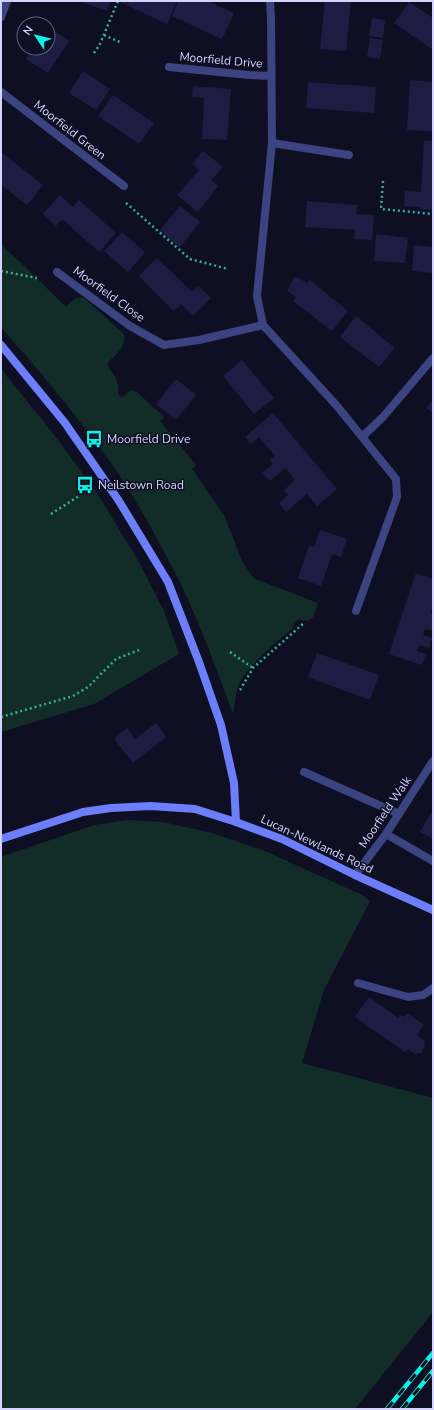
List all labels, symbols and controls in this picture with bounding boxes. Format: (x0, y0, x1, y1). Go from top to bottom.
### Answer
north arrow (16, 16, 56, 56)
text: N (20, 23, 37, 38)
street label: Moorfield Drive (179, 48, 263, 72)
street label: Moorfield Green (31, 97, 109, 163)
street label: Moorfield Close (70, 262, 148, 326)
bus stop icon: Moorfield Drive (84, 429, 104, 449)
place label: Moorfield Drive (107, 431, 190, 447)
bus stop icon: Neilstown Road (75, 475, 95, 495)
place label: Neilstown Road (98, 477, 184, 493)
street label: Moorfield Walk (355, 772, 415, 851)
street label: Lucan-Newlands Road (258, 811, 376, 877)

